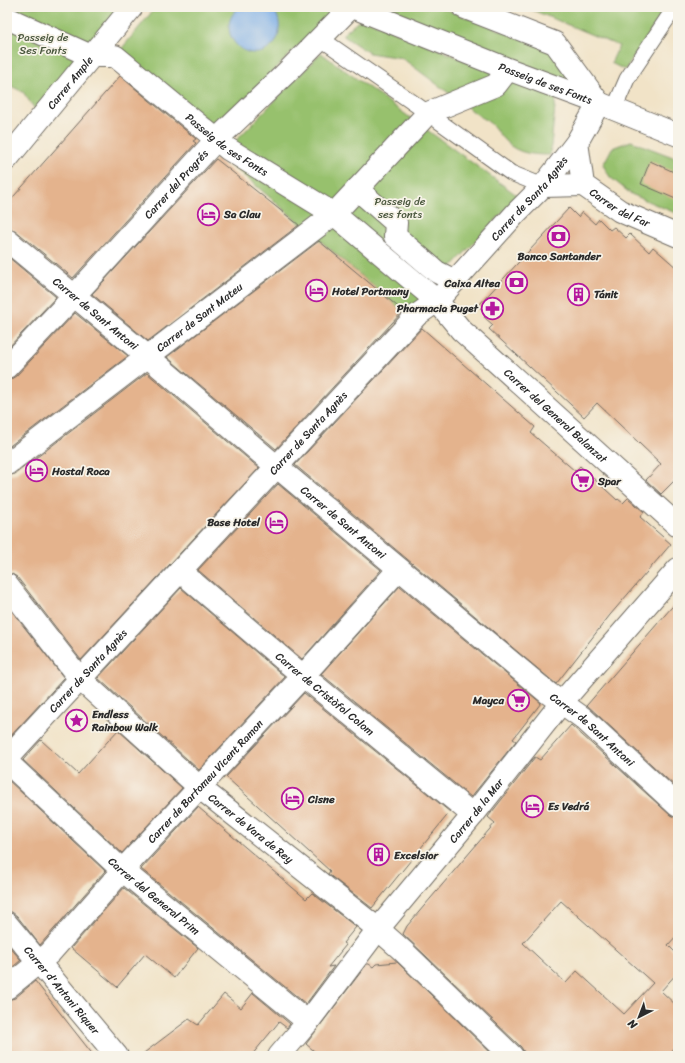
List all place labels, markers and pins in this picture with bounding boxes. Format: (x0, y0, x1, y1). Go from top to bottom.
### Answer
hotel icon: Sa Clau (195, 201, 221, 227)
place label: Sa Clau (223, 205, 261, 224)
bank icon: Banco Santander (546, 223, 572, 249)
place label: Banco Santander (518, 247, 602, 266)
bank icon: Caixa Altea (503, 270, 529, 296)
place label: Caixa Altea (444, 274, 500, 293)
hotel icon: Hotel Portmany (304, 278, 330, 304)
building icon: Tánit (565, 281, 591, 307)
place label: Hotel Portmany (331, 282, 409, 301)
place label: Tánit (594, 285, 619, 304)
pharmacy icon: Pharmacia Puget (480, 295, 506, 321)
place label: Pharmacia Puget (397, 299, 480, 318)
hotel icon: Hostal Roca (24, 458, 50, 484)
place label: Hostal Roca (51, 462, 110, 481)
supermarket icon: Spar (570, 468, 596, 494)
place label: Spar (597, 472, 622, 491)
hotel icon: Base Hotel (263, 509, 289, 535)
place label: Base Hotel (207, 513, 261, 532)
supermarket icon: Mayca (506, 687, 532, 713)
place label: Mayca (472, 691, 504, 710)
place label: Endless Rainbow Walk (91, 705, 158, 737)
place icon: Endless Rainbow Walk (64, 707, 90, 733)
hotel icon: Cisne (280, 786, 306, 812)
place label: Cisne (307, 790, 335, 809)
hotel icon: Es Vedrá (520, 793, 546, 819)
place label: Es Vedrá (548, 797, 590, 816)
building icon: Excelsior (365, 842, 391, 868)
place label: Excelsior (394, 846, 440, 865)

